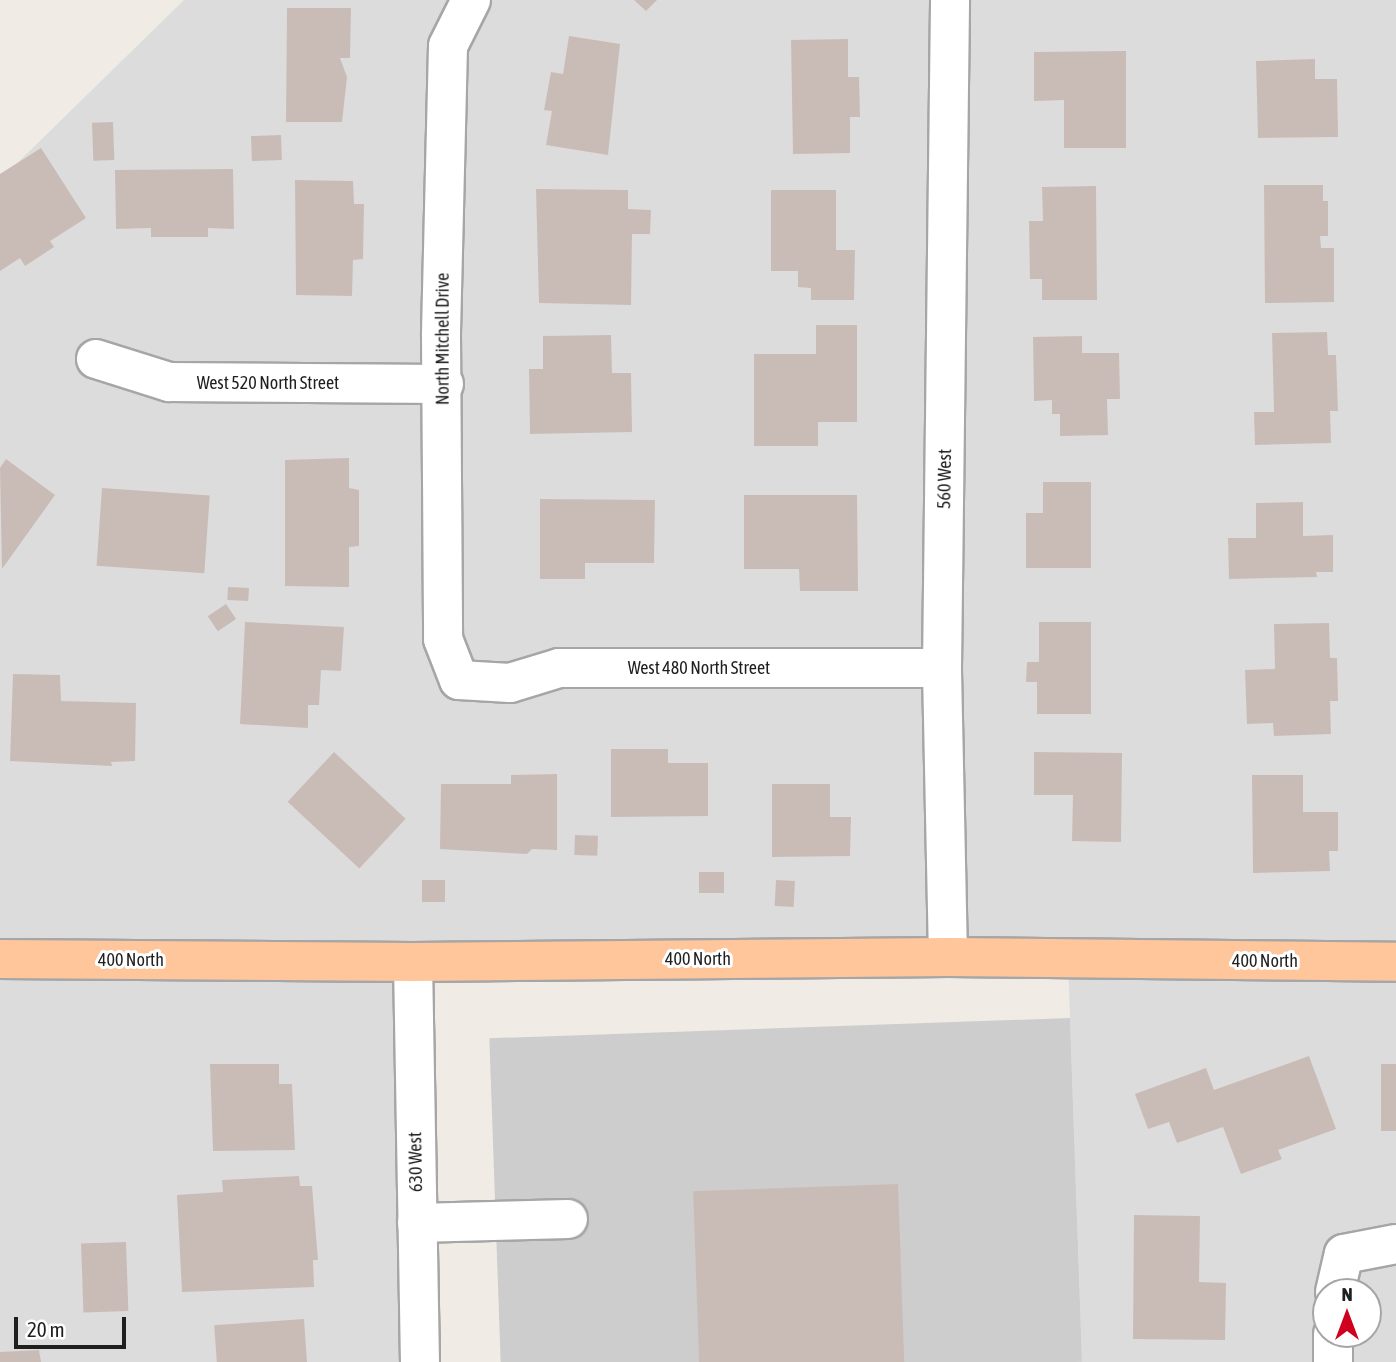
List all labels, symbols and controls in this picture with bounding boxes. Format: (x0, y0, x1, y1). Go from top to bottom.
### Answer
street label: North Mitchell Drive (432, 273, 454, 405)
street label: West 520 North Street (197, 372, 339, 394)
street label: 560 West (934, 449, 956, 509)
street label: West 480 North Street (628, 657, 770, 679)
street label: 400 North (665, 948, 731, 970)
street label: 400 North (98, 949, 164, 971)
street label: 400 North (1232, 950, 1298, 972)
street label: 630 West (405, 1132, 427, 1192)
north arrow (1312, 1278, 1382, 1348)
text: N (1341, 1283, 1353, 1305)
scale bar (18, 1302, 130, 1346)
text: 20 m (27, 1317, 65, 1341)

